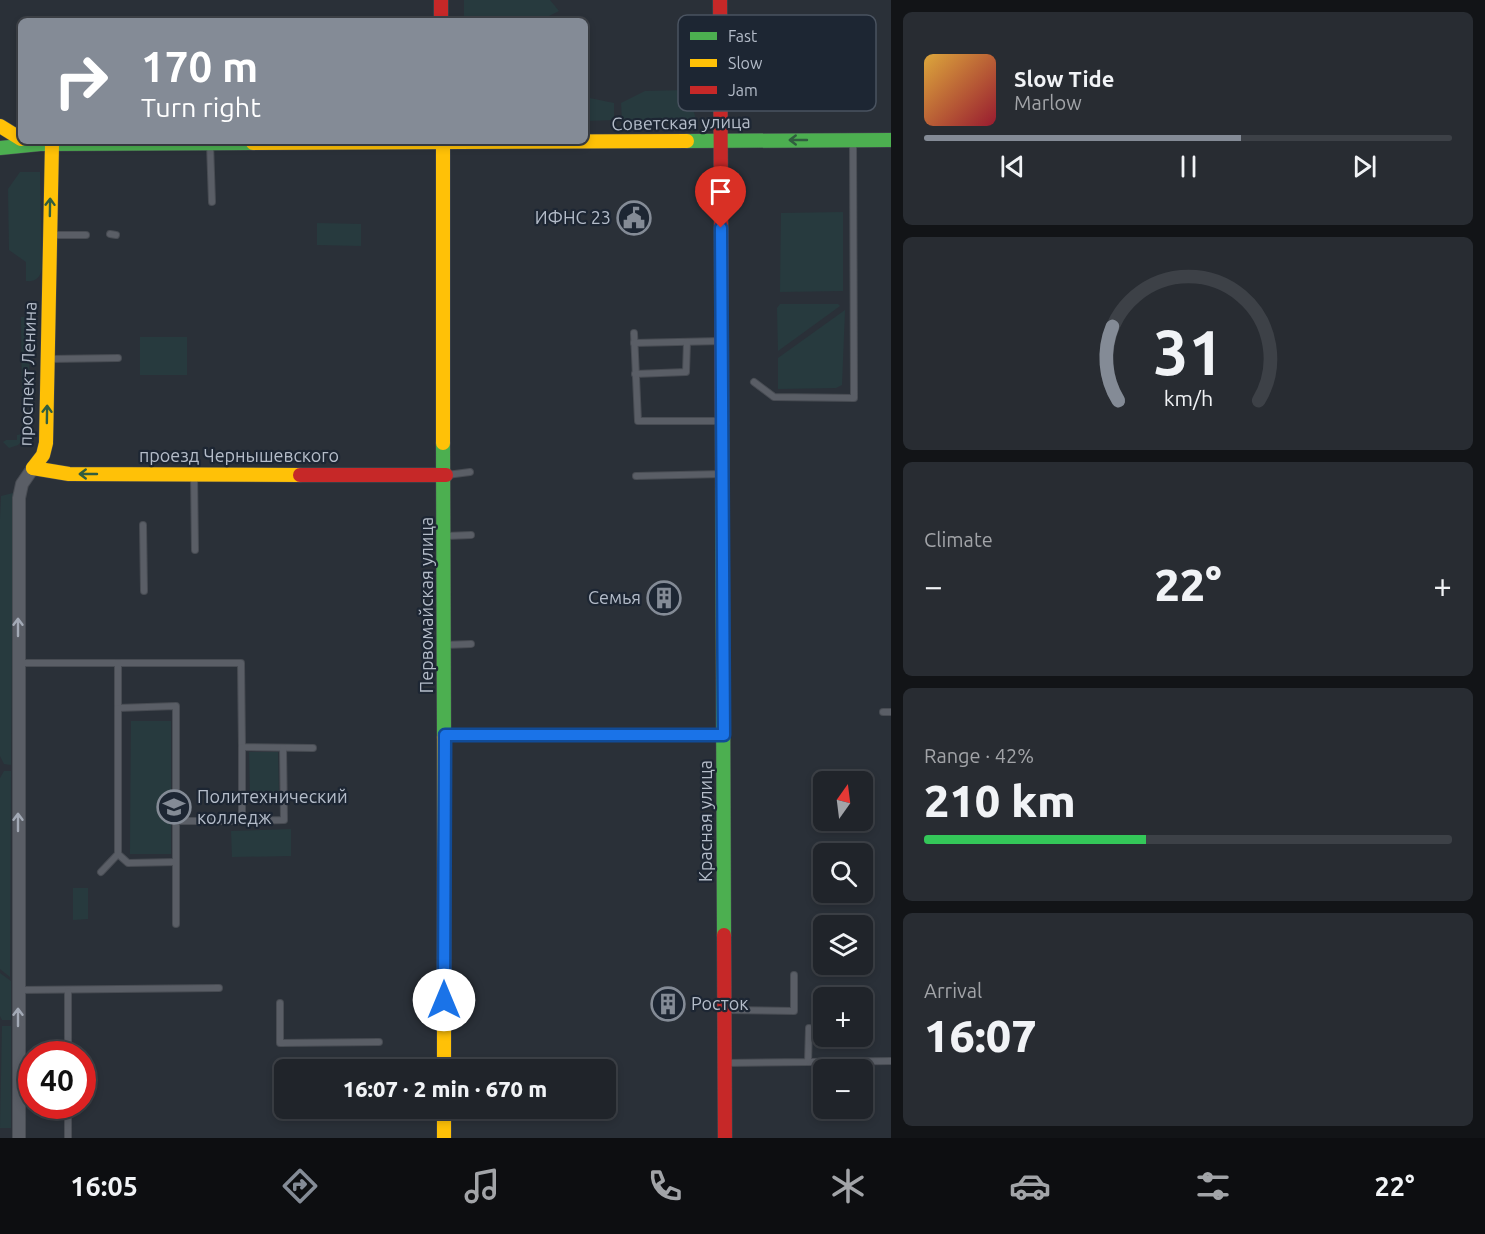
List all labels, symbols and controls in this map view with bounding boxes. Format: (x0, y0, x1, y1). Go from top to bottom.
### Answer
legend (678, 15, 876, 111)
text: Fast (728, 27, 758, 45)
icon: right (42, 42, 120, 120)
text: 170 m (141, 43, 258, 90)
text: Slow (728, 54, 763, 72)
text: Slow Tide (1014, 66, 1114, 91)
text: Jam (728, 81, 758, 99)
text: Marlow (1014, 91, 1082, 114)
text: Turn right (141, 92, 261, 122)
street label: Советская улица (611, 111, 751, 133)
one-way arrow (789, 134, 809, 146)
icon: previous (996, 150, 1029, 183)
icon: pause (1172, 150, 1205, 183)
icon: next (1348, 150, 1381, 183)
pin (695, 166, 746, 228)
icon: arrive (704, 175, 737, 208)
one-way arrow (45, 198, 56, 218)
public building icon: ИФНС 23 (616, 200, 652, 236)
place label: ИФНС 23 (535, 207, 611, 227)
street label: проспект Ленина (14, 301, 40, 447)
text: 31 (1153, 317, 1223, 387)
text: km/h (1163, 386, 1213, 410)
one-way arrow (41, 404, 53, 424)
street label: проезд Чернышевского (139, 445, 339, 465)
one-way arrow (78, 468, 98, 480)
street label: Первомайская улица (416, 517, 436, 693)
text: Climate (924, 528, 993, 551)
text: 22° (1154, 559, 1222, 610)
text: − (924, 567, 943, 604)
text: + (1433, 567, 1452, 604)
building icon: Семья (646, 580, 682, 616)
place label: Семья (588, 587, 641, 607)
one-way arrow (12, 617, 24, 637)
text: Range · 42% (924, 744, 1034, 767)
street label: Красная улица (695, 760, 715, 882)
north arrow (813, 771, 873, 831)
map controls (813, 771, 873, 1119)
text: 210 km (924, 775, 1076, 826)
place label: Политехнический колледж (197, 786, 348, 827)
school or university icon: Политехнический колледж (156, 789, 192, 825)
one-way arrow (12, 812, 24, 832)
button: search (813, 843, 873, 903)
button: layers (813, 915, 873, 975)
position arrow (412, 968, 476, 1032)
text: Arrival (924, 979, 982, 1002)
building icon: Росток (650, 986, 686, 1022)
button: + (813, 987, 873, 1047)
place label: Росток (691, 993, 749, 1013)
one-way arrow (12, 1007, 24, 1027)
text: 16:07 (924, 1010, 1037, 1061)
speed limit sign: 40 (18, 1041, 96, 1119)
button: − (813, 1059, 873, 1119)
text: 16:07 · 2 min · 670 m (343, 1076, 547, 1101)
icon: directions (279, 1165, 321, 1207)
icon: music (461, 1165, 503, 1207)
icon: phone (644, 1165, 686, 1207)
icon: climate (827, 1165, 869, 1207)
icon: car (1009, 1165, 1051, 1207)
icon: filters (1192, 1165, 1234, 1207)
text: 16:05 (70, 1171, 138, 1201)
text: 22° (1375, 1171, 1415, 1201)

